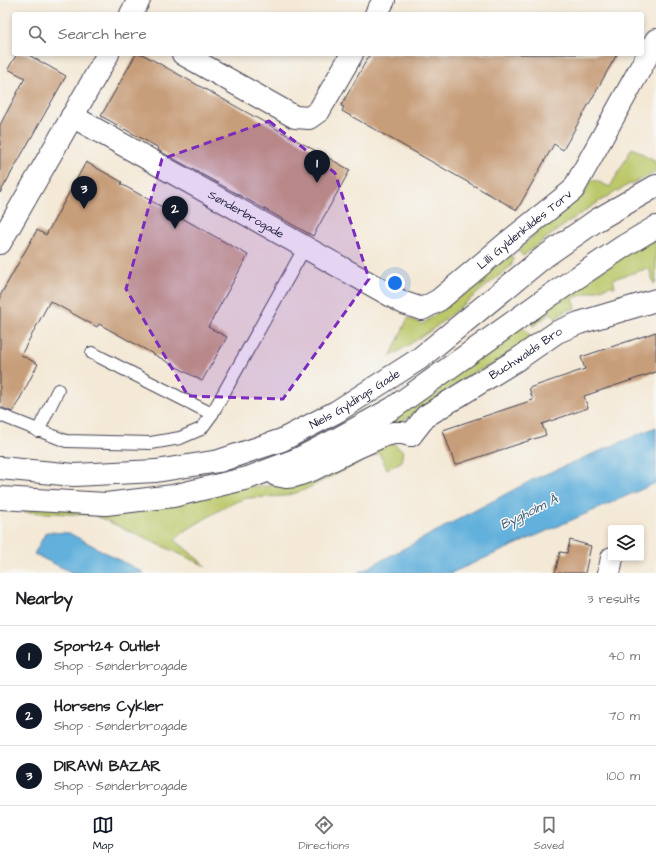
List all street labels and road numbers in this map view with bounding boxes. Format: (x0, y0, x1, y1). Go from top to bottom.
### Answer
street label: Lilli Gyldenkildes Torv (473, 185, 576, 273)
street label: Sønderbrogade (205, 186, 288, 243)
street label: Buchwalds Bro (486, 322, 565, 384)
street label: Niels Gyldings Gade (306, 365, 404, 433)

